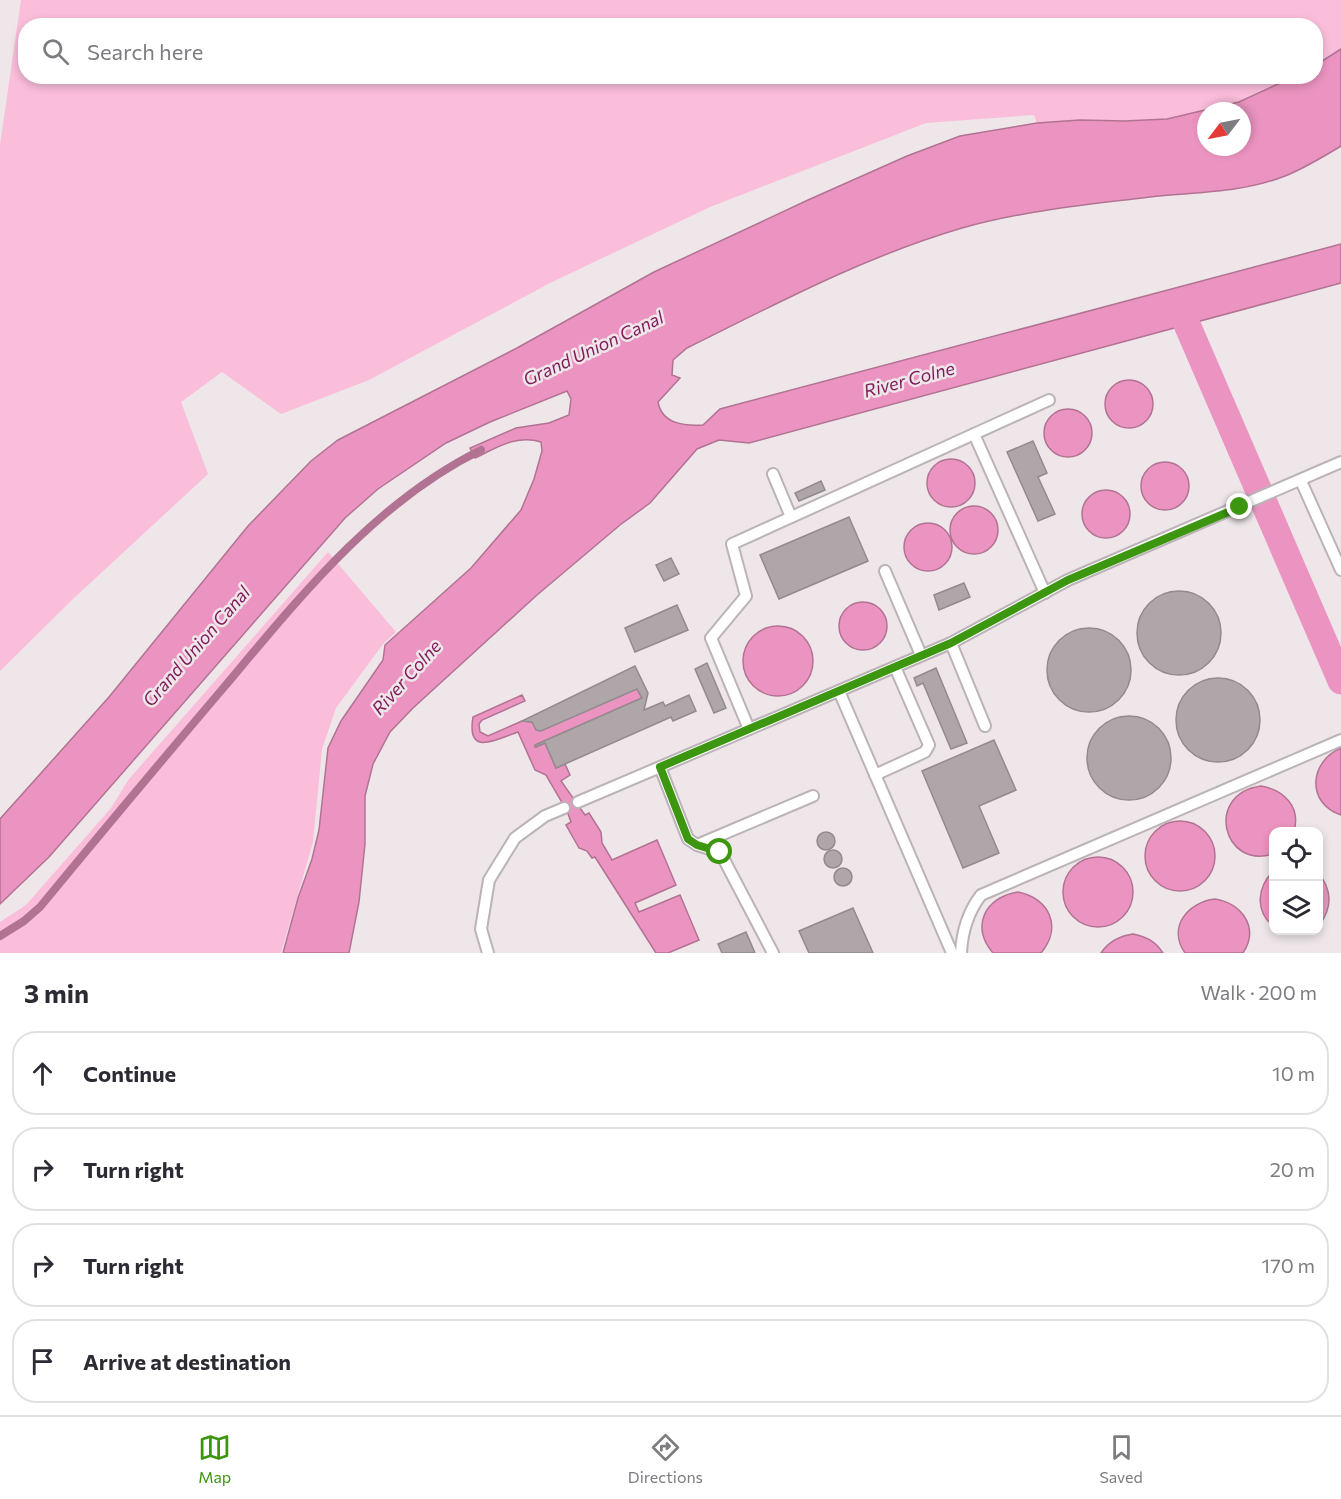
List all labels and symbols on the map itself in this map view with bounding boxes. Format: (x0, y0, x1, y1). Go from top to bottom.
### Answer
north arrow (1197, 102, 1251, 156)
water label: Grand Union Canal (519, 306, 667, 390)
water label: River Colne (861, 356, 957, 402)
route end (1226, 493, 1252, 519)
water label: Grand Union Canal (138, 581, 255, 711)
water label: River Colne (367, 635, 446, 719)
route start (706, 838, 732, 864)

